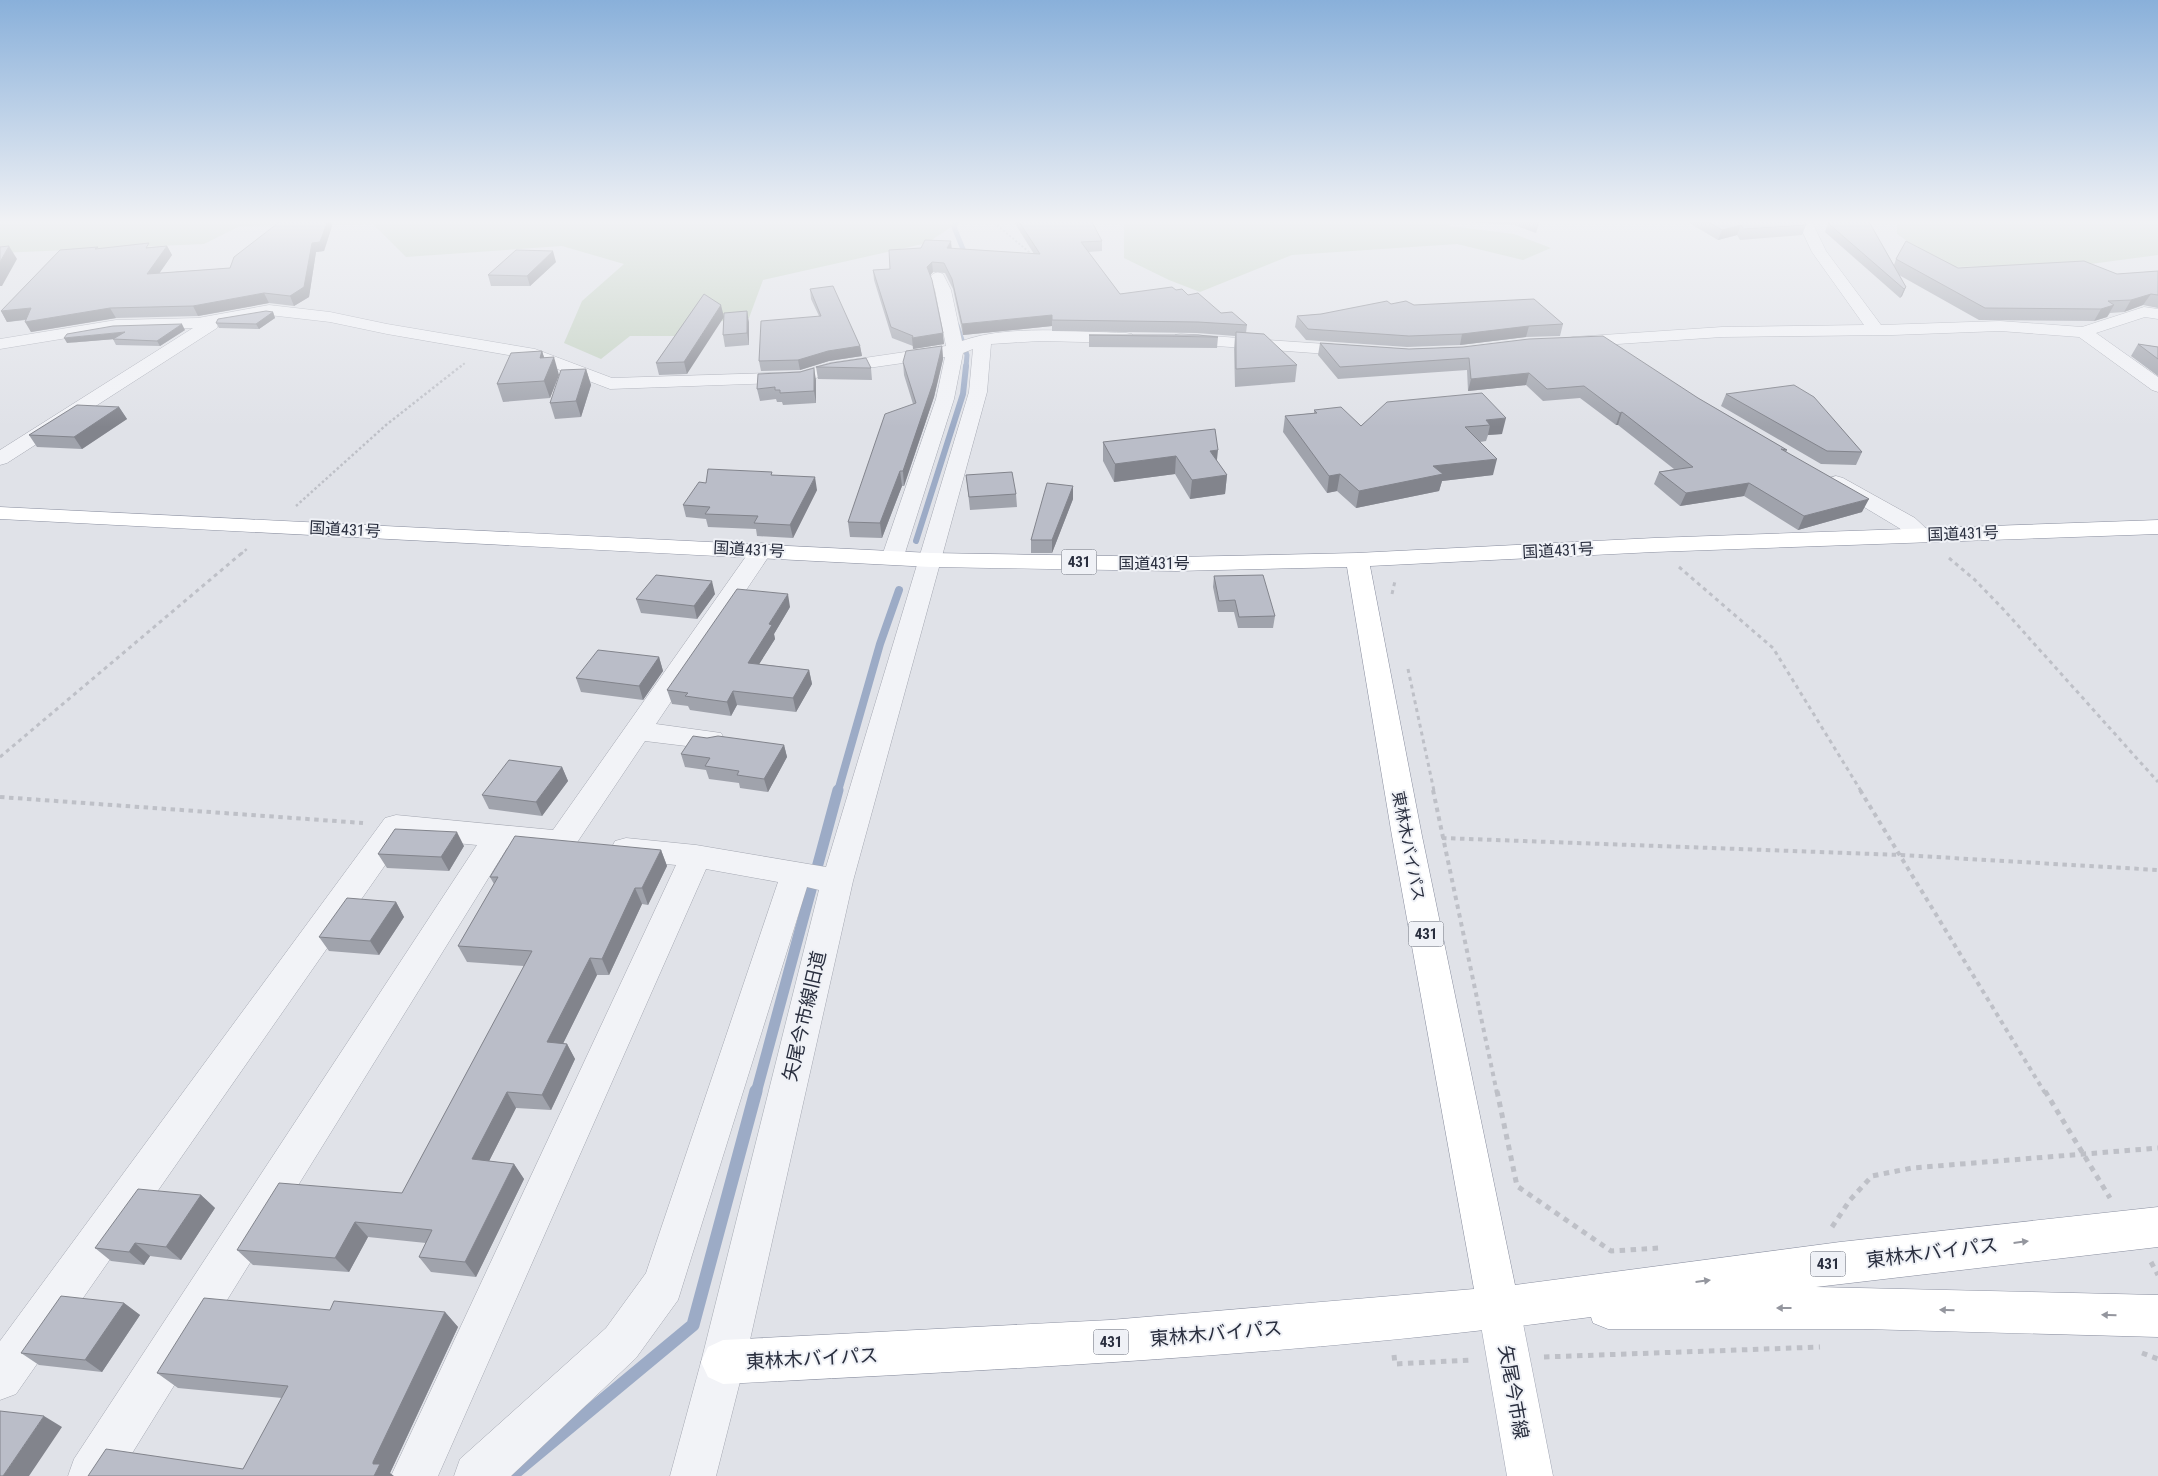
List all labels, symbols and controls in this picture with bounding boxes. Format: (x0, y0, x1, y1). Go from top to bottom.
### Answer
street label: 国道431号 (309, 518, 381, 541)
street label: 国道431号 (1927, 523, 1999, 544)
street label: 国道431号 (713, 538, 785, 561)
street label: 国道431号 (1522, 539, 1594, 562)
road number: 431 (1062, 550, 1096, 574)
street label: 国道431号 (1118, 554, 1190, 573)
street label: 東林木バイパス (1389, 789, 1428, 903)
road number: 431 (1408, 922, 1444, 946)
street label: 矢尾今市線旧道 (778, 949, 831, 1084)
street label: 東林木バイパス (1865, 1233, 1999, 1272)
one-way arrow (2013, 1238, 2029, 1246)
road number: 431 (1810, 1252, 1846, 1276)
one-way arrow (1696, 1277, 1712, 1285)
one-way arrow (1776, 1304, 1792, 1312)
one-way arrow (1939, 1306, 1955, 1314)
one-way arrow (2101, 1311, 2117, 1319)
street label: 東林木バイパス (1149, 1316, 1283, 1351)
road number: 431 (1094, 1330, 1128, 1354)
street label: 矢尾今市線 (1494, 1343, 1533, 1441)
street label: 東林木バイパス (745, 1344, 879, 1373)

